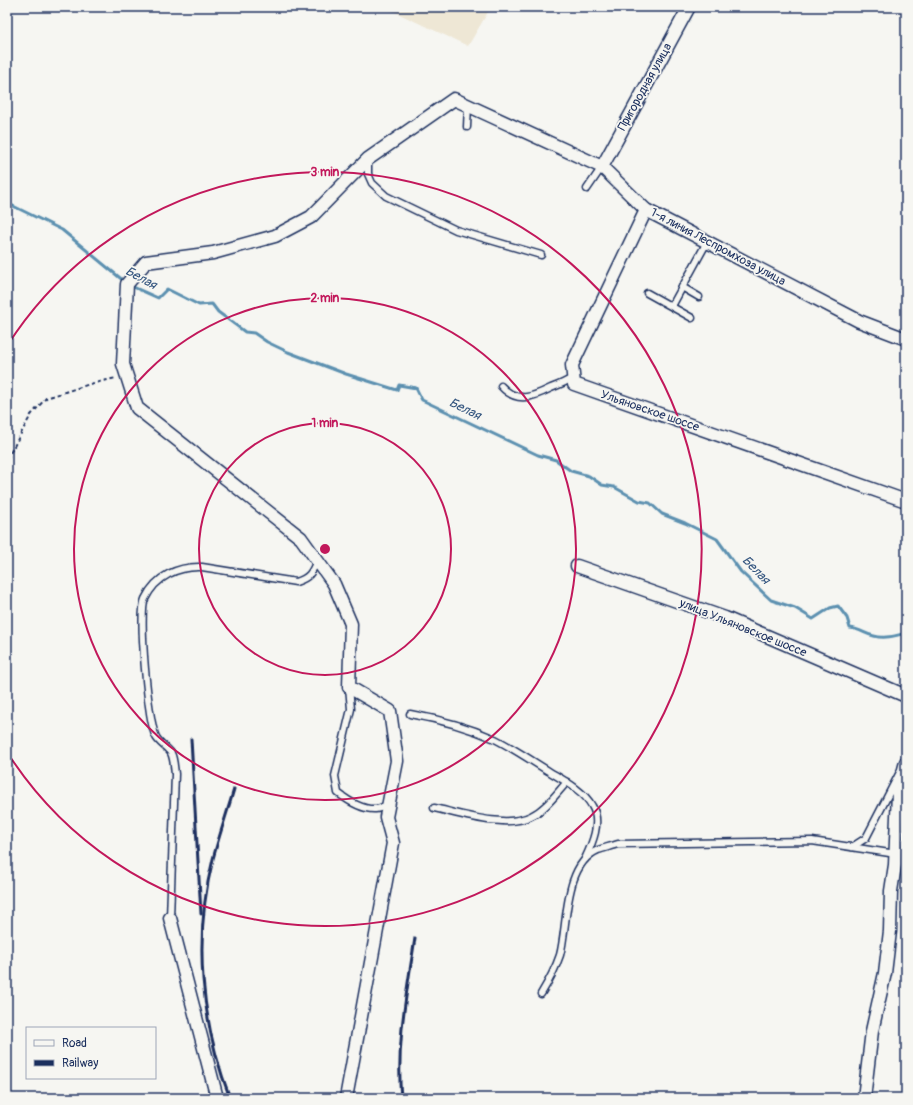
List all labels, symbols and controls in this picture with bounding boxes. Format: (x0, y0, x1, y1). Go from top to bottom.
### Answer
street label: Пригородная улица (615, 40, 675, 133)
text: 3 min (311, 165, 340, 180)
street label: 1-я линия Леспромхоза улица (648, 205, 789, 289)
water label: Белая (123, 263, 161, 294)
text: 2 min (311, 291, 340, 306)
street label: Ульяновское шоссе (599, 387, 701, 435)
water label: Белая (447, 395, 485, 424)
text: 1 min (312, 416, 339, 431)
centre of rings (318, 542, 332, 556)
water label: Белая (739, 553, 775, 589)
street label: улица Ульяновское шоссе (676, 595, 809, 660)
legend (26, 1027, 156, 1079)
text: Road (62, 1036, 87, 1051)
text: Railway (62, 1056, 98, 1071)

